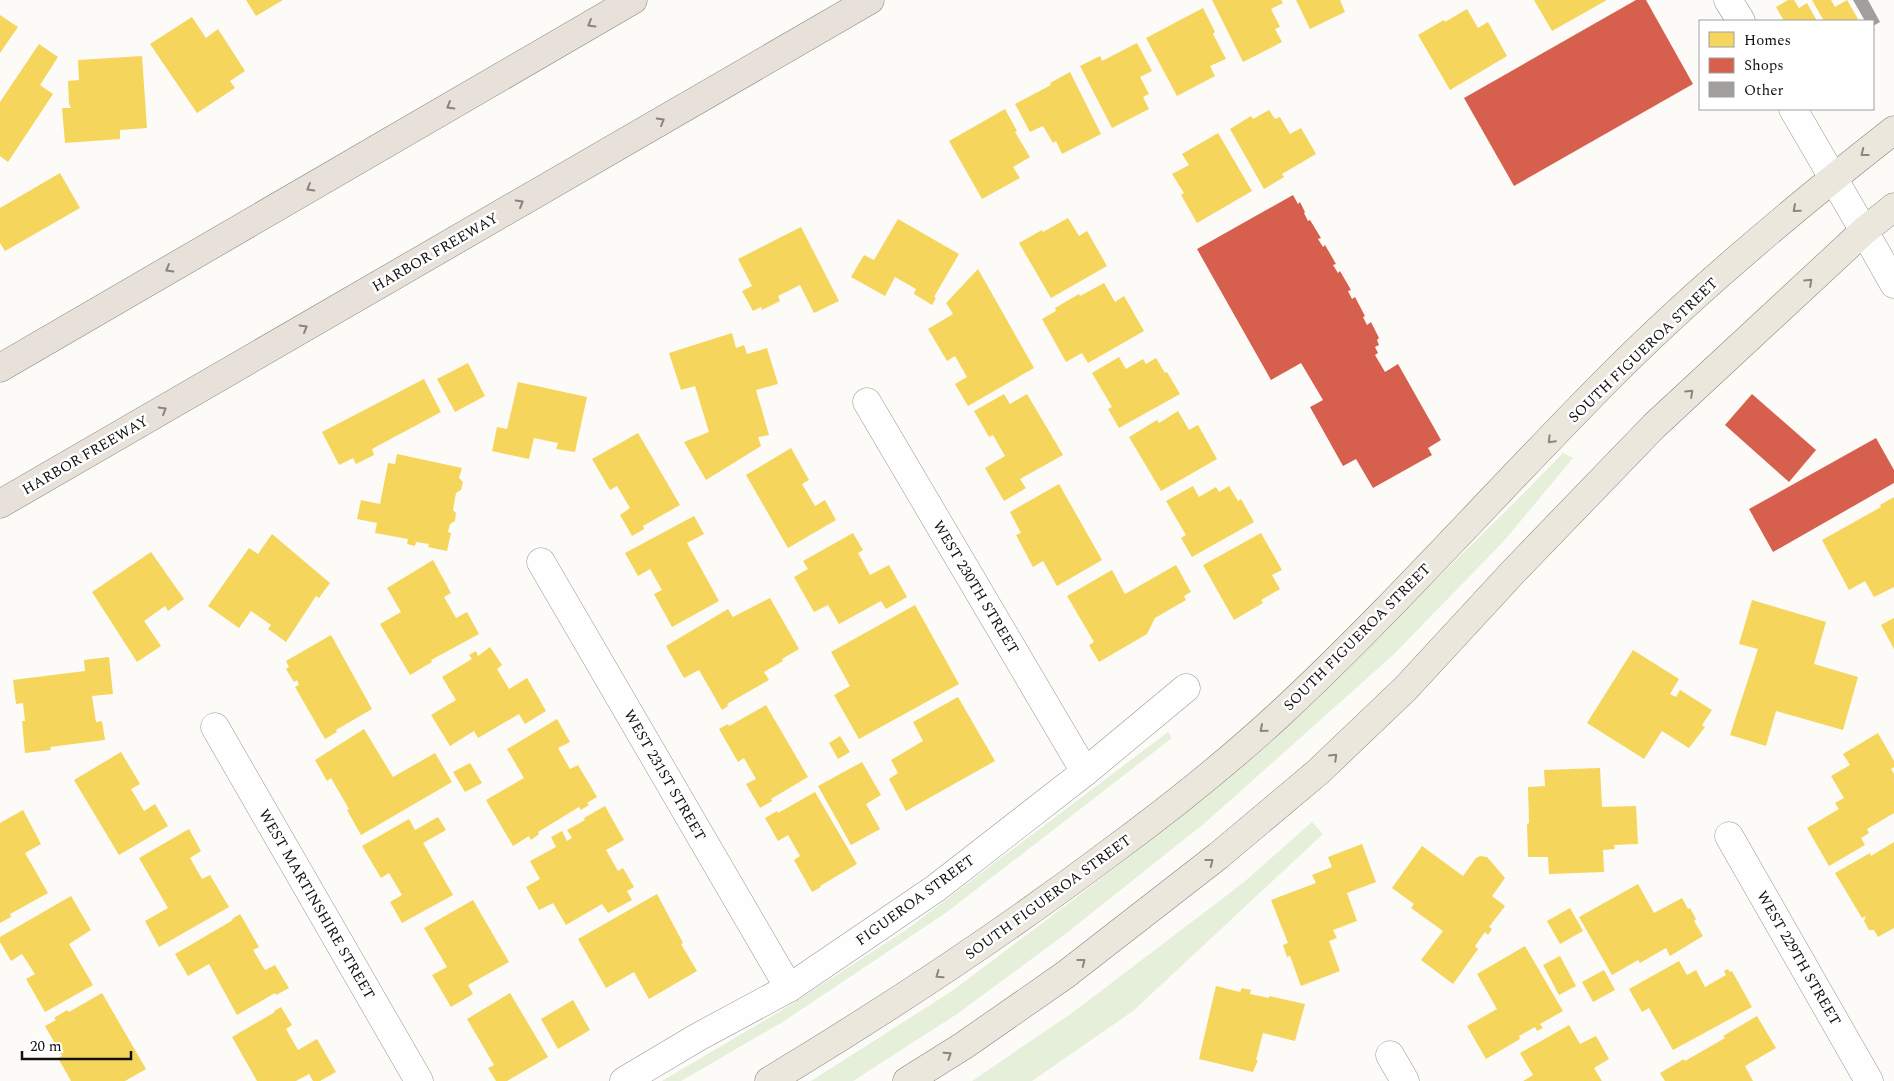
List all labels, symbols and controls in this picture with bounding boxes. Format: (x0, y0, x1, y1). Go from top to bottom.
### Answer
one-way arrow (587, 18, 596, 28)
legend (1699, 20, 1874, 110)
text: Homes (1744, 29, 1791, 52)
text: Shops (1744, 54, 1784, 77)
text: Other (1744, 79, 1783, 102)
one-way arrow (447, 100, 456, 110)
one-way arrow (655, 118, 664, 128)
one-way arrow (1861, 148, 1870, 156)
one-way arrow (306, 181, 315, 191)
one-way arrow (515, 199, 524, 209)
one-way arrow (1793, 203, 1802, 212)
street label: HARBOR FREEWAY (368, 207, 503, 298)
one-way arrow (166, 263, 175, 273)
street label: SOUTH FIGUEROA STREET (1563, 272, 1724, 428)
one-way arrow (1804, 279, 1813, 288)
one-way arrow (298, 325, 307, 335)
one-way arrow (1685, 389, 1694, 398)
one-way arrow (158, 406, 167, 416)
street label: HARBOR FREEWAY (18, 410, 153, 501)
one-way arrow (1548, 434, 1557, 443)
street label: WEST 230TH STREET (926, 516, 1025, 659)
street label: SOUTH FIGUEROA STREET (1278, 558, 1436, 716)
street label: WEST 231ST STREET (618, 705, 712, 845)
one-way arrow (1260, 723, 1269, 732)
one-way arrow (1328, 754, 1337, 763)
street label: WEST MARTINSHIRE STREET (252, 805, 381, 1004)
street label: SOUTH FIGUEROA STREET (960, 829, 1136, 966)
street label: FIGUEROA STREET (851, 849, 980, 952)
one-way arrow (1204, 859, 1214, 868)
street label: WEST 229TH STREET (1750, 886, 1847, 1030)
one-way arrow (1076, 960, 1085, 968)
one-way arrow (935, 969, 945, 978)
scale bar (22, 1028, 131, 1060)
text: 20 m (30, 1035, 62, 1058)
one-way arrow (943, 1051, 952, 1061)

